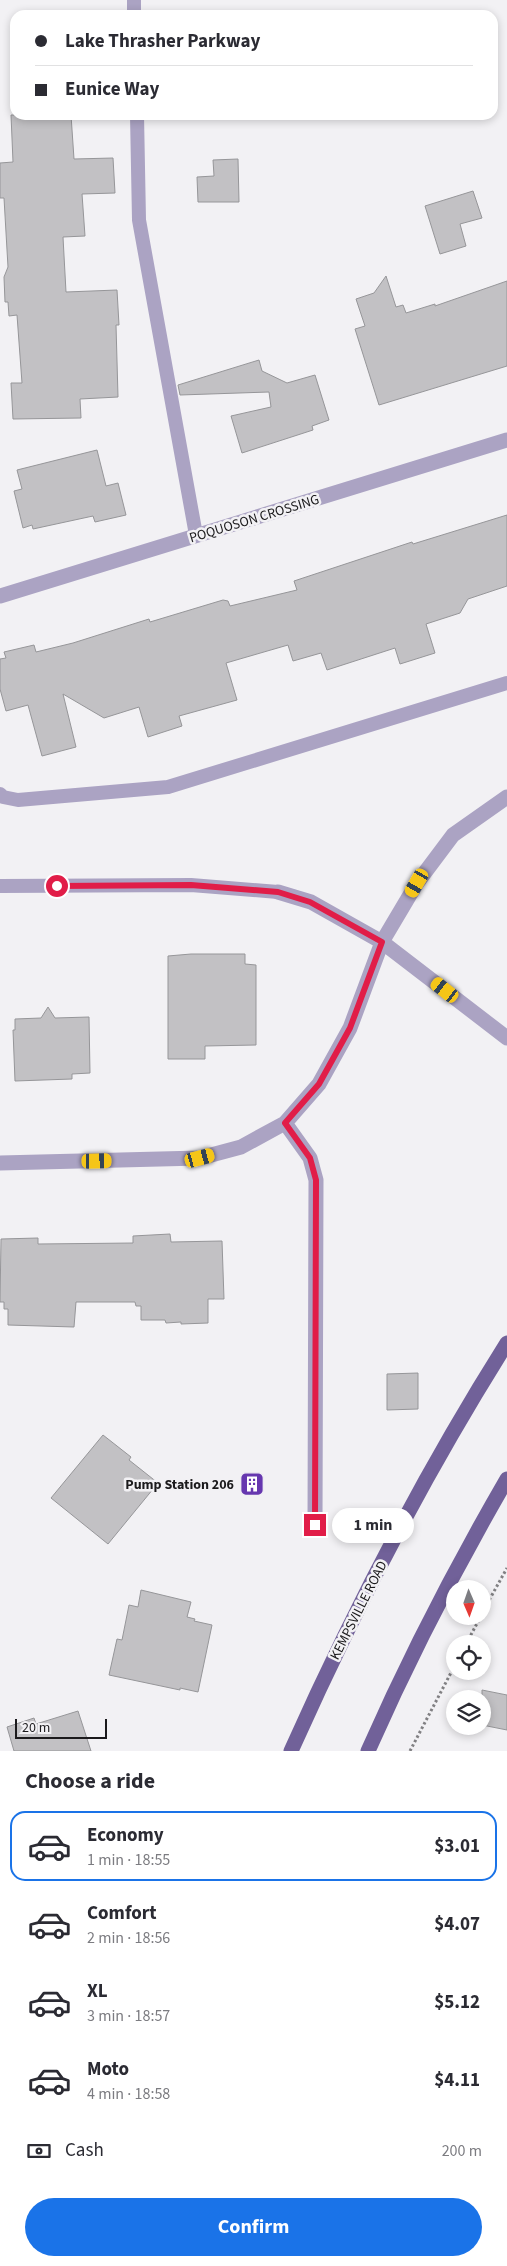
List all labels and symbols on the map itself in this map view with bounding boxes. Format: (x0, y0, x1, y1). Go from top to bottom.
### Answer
street label: POQUOSON CROSSING (187, 490, 322, 548)
car (403, 866, 430, 900)
route start (46, 875, 68, 897)
car (428, 975, 461, 1005)
car (183, 1147, 216, 1169)
car (81, 1153, 112, 1169)
building icon: Pump Station 206 (239, 1471, 265, 1497)
place label: Pump Station 206 (125, 1475, 234, 1495)
callout: 1 min (332, 1508, 415, 1542)
route end (304, 1514, 326, 1536)
street label: KEMPSVILLE ROAD (325, 1557, 393, 1664)
north arrow (446, 1580, 491, 1625)
scale bar (15, 1716, 108, 1739)

